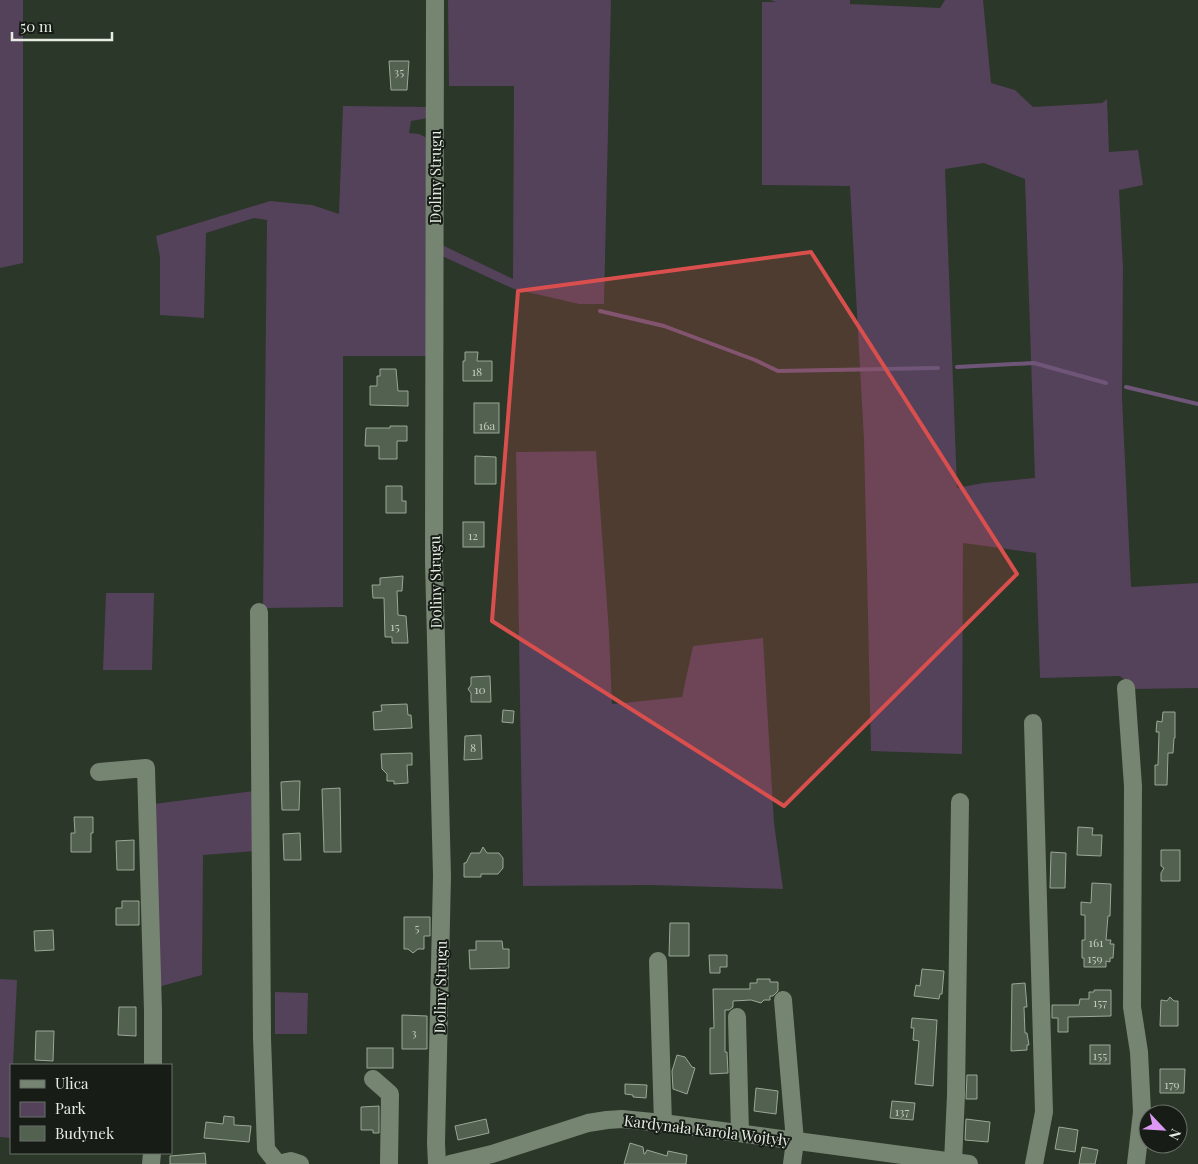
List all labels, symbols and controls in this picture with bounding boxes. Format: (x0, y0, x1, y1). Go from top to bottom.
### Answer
scale bar (12, 10, 112, 42)
text: 50 m (20, 16, 53, 36)
house number: 35 (394, 63, 404, 79)
street label: Doliny Strugu (425, 130, 445, 223)
house number: 18 (472, 363, 482, 379)
house number: 16a (479, 417, 495, 433)
house number: 12 (468, 527, 478, 543)
street label: Doliny Strugu (424, 535, 446, 629)
house number: 15 (390, 618, 400, 634)
house number: 10 (474, 681, 486, 697)
house number: 8 (470, 739, 476, 755)
house number: 5 (415, 919, 420, 935)
house number: 161 (1088, 934, 1104, 950)
street label: Doliny Strugu (429, 940, 451, 1034)
house number: 159 (1087, 950, 1103, 966)
house number: 157 (1093, 994, 1107, 1010)
house number: 3 (411, 1024, 417, 1040)
house number: 155 (1093, 1047, 1107, 1063)
legend (10, 1064, 172, 1154)
text: Ulica (55, 1073, 89, 1093)
house number: 179 (1164, 1076, 1180, 1092)
text: Park (55, 1098, 87, 1118)
house number: 137 (895, 1103, 909, 1119)
north arrow (1138, 1104, 1188, 1154)
street label: Kardynała Karola Wojtyły (623, 1110, 792, 1150)
text: Budynek (55, 1123, 115, 1143)
text: N (1164, 1126, 1186, 1143)

